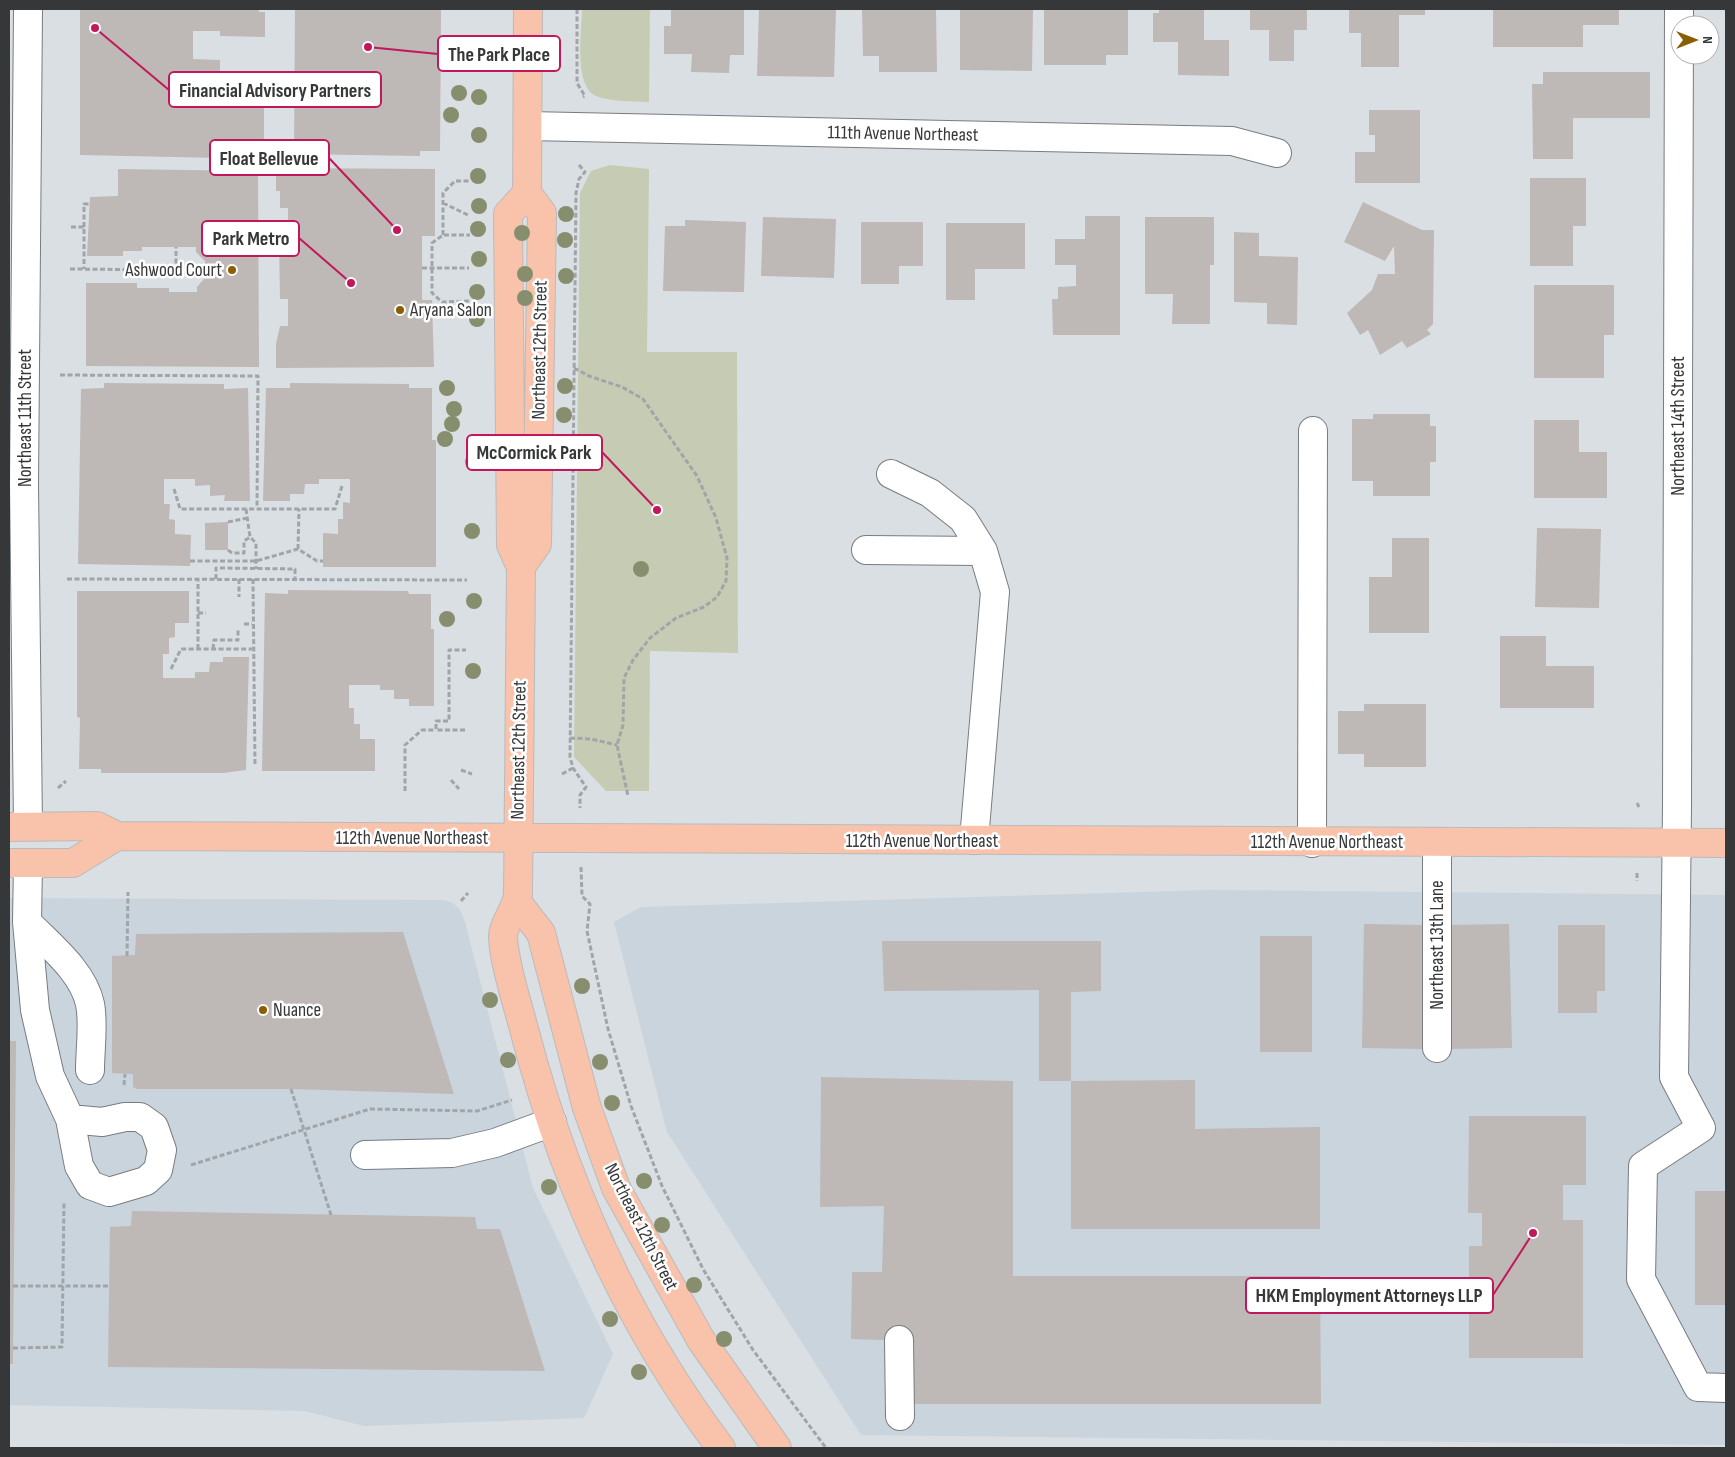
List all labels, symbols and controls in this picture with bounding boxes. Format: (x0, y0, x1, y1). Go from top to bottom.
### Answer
north arrow (1670, 15, 1720, 65)
callout: The Park Place (438, 36, 560, 71)
text: N (1699, 36, 1716, 44)
text: The Park Place (448, 43, 550, 67)
callout: Financial Advisory Partners (169, 72, 381, 107)
text: Financial Advisory Partners (179, 79, 371, 103)
street label: 111th Avenue Northeast (827, 121, 979, 147)
callout: Float Bellevue (210, 140, 329, 175)
text: Float Bellevue (219, 147, 319, 171)
callout: Park Metro (202, 221, 299, 256)
text: Park Metro (212, 227, 290, 251)
place label: Ashwood Court (124, 259, 222, 282)
marker: Ashwood Court (226, 264, 238, 276)
street label: Northeast 12th Street (527, 280, 553, 420)
place label: Aryana Salon (409, 299, 492, 322)
marker: Aryana Salon (394, 304, 406, 316)
street label: Northeast 11th Street (14, 349, 37, 487)
street label: Northeast 14th Street (1667, 356, 1690, 496)
callout: McCormick Park (467, 435, 602, 470)
text: McCormick Park (476, 441, 592, 465)
street label: Northeast 12th Street (506, 680, 532, 820)
street label: 112th Avenue Northeast (336, 827, 488, 850)
street label: 112th Avenue Northeast (846, 830, 998, 853)
street label: 112th Avenue Northeast (1251, 831, 1403, 854)
street label: Northeast 13th Lane (1426, 880, 1449, 1010)
place label: Nuance (273, 999, 321, 1022)
marker: Nuance (257, 1004, 269, 1016)
street label: Northeast 12th Street (599, 1160, 683, 1295)
callout: HKM Employment Attorneys LLP (1246, 1278, 1493, 1313)
text: HKM Employment Attorneys LLP (1256, 1284, 1482, 1308)

